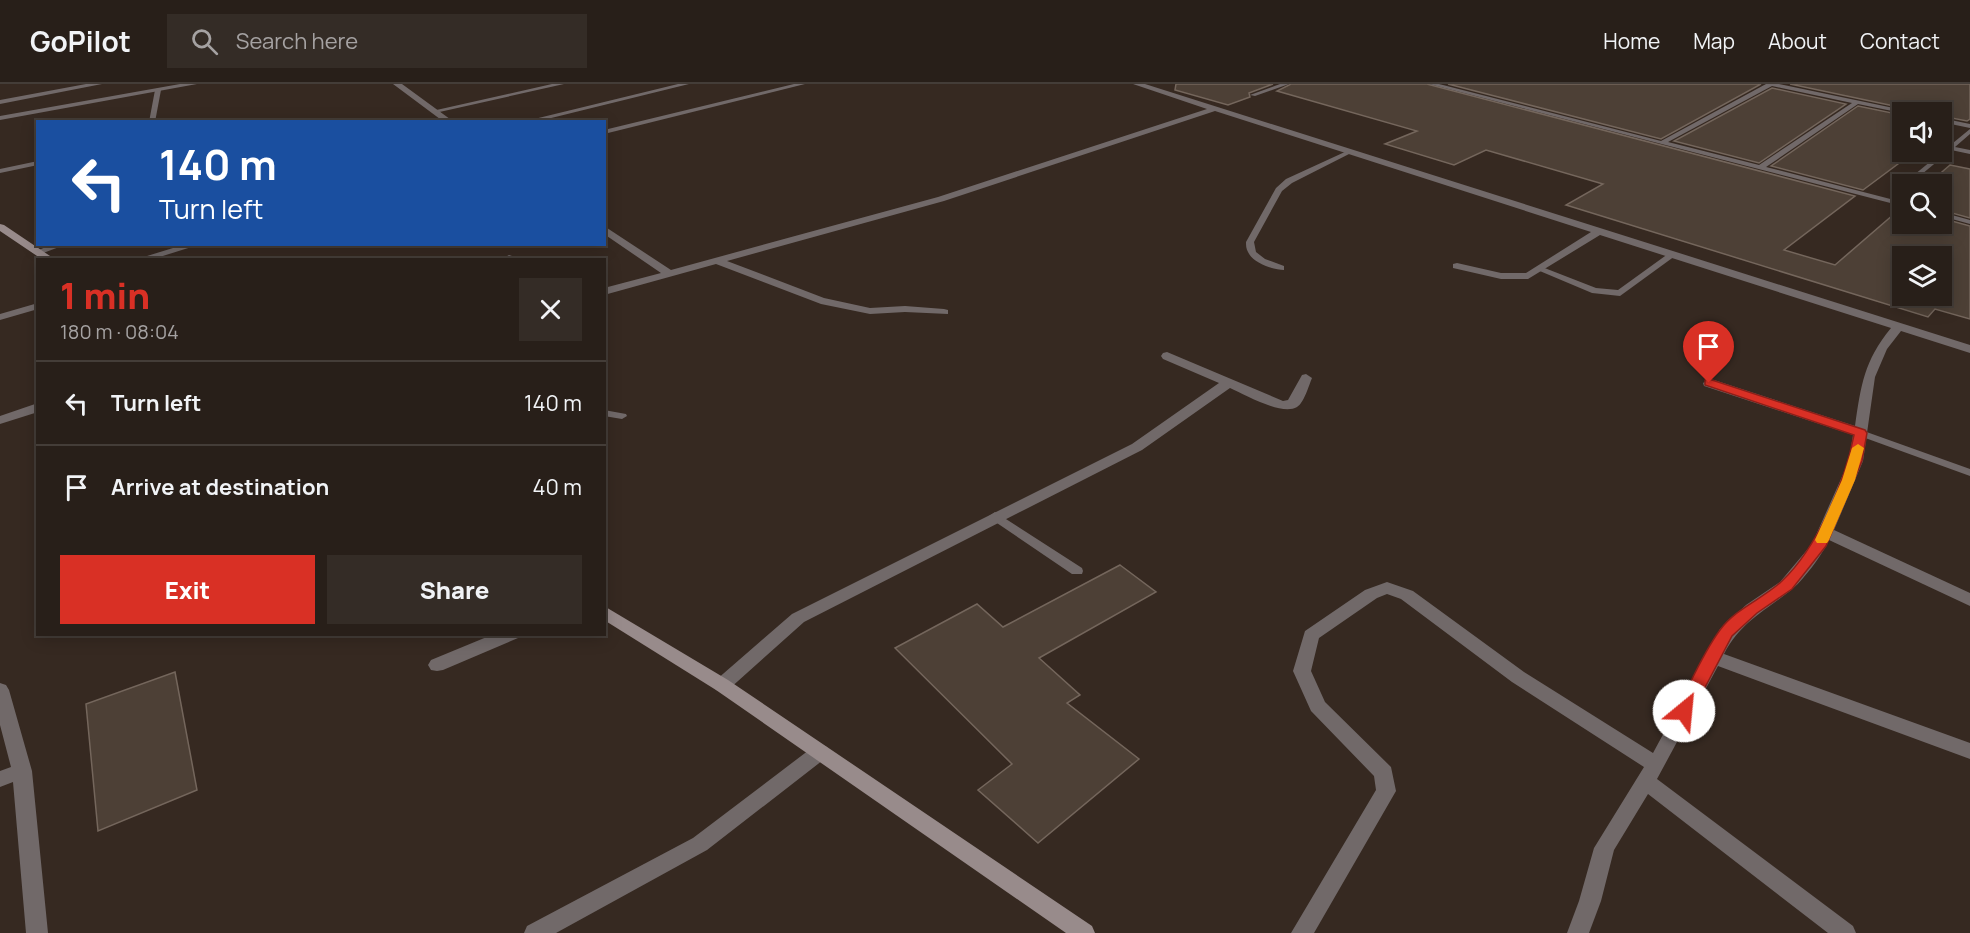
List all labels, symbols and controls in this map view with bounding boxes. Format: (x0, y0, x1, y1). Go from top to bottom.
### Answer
search box (167, 14, 587, 68)
text: GoPilot (30, 22, 131, 60)
icon: search (188, 25, 221, 58)
text: Search here (236, 26, 358, 56)
text: Home (1603, 27, 1660, 55)
text: Map (1693, 27, 1735, 55)
text: About (1768, 27, 1827, 55)
text: Contact (1860, 27, 1940, 55)
map controls (1892, 102, 1952, 306)
button: sound (1892, 102, 1952, 162)
text: 140 m (159, 135, 277, 193)
icon: left (60, 144, 138, 222)
button: search (1892, 174, 1952, 234)
text: Turn left (159, 190, 263, 227)
button: layers (1892, 246, 1952, 306)
text: 1 min (60, 271, 150, 320)
button: close (519, 278, 582, 341)
text: 180 m · 08:04 (60, 318, 179, 345)
pin (1683, 321, 1734, 383)
icon: arrive (1692, 330, 1725, 363)
icon: left (60, 387, 93, 420)
text: Turn left (111, 388, 201, 418)
text: 140 m (524, 388, 582, 418)
icon: arrive (60, 471, 93, 504)
text: Arrive at destination (111, 472, 329, 502)
text: 40 m (533, 472, 582, 502)
button: Exit (60, 555, 315, 624)
button: Share (327, 555, 582, 624)
position arrow (1652, 679, 1716, 743)

